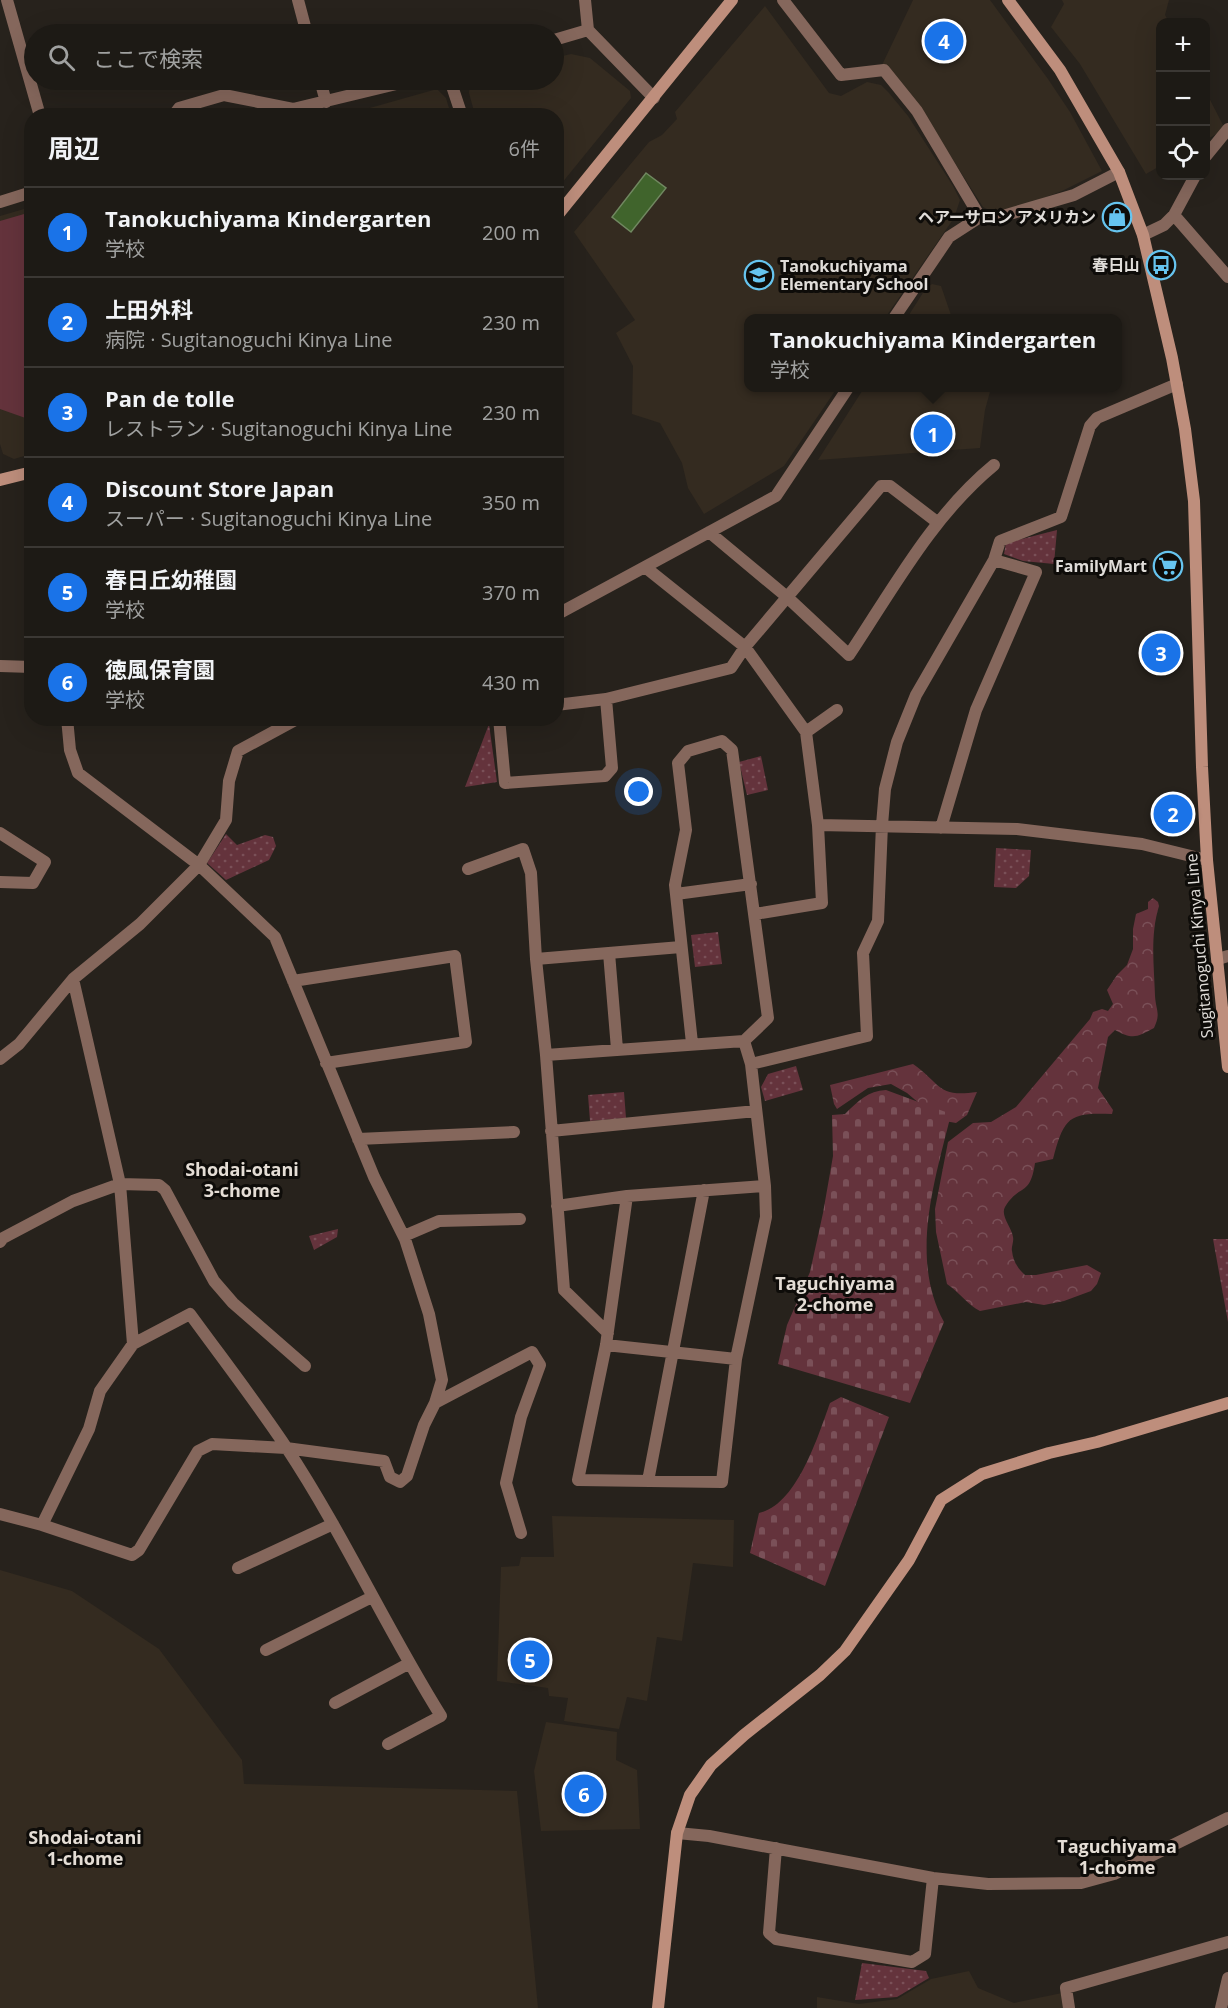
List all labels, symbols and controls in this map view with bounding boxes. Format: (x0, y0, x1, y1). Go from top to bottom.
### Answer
pin: 4 (924, 18, 964, 63)
map controls (1156, 18, 1210, 180)
button: + (1156, 18, 1210, 72)
search box (24, 24, 564, 90)
icon: search (45, 41, 78, 74)
text: ここで検索 (93, 43, 203, 73)
button: − (1156, 72, 1210, 126)
button: locate (1156, 126, 1210, 180)
text: 周辺 (48, 130, 100, 166)
text: 6件 (509, 135, 540, 162)
shop icon: ヘアーサロン アメリカン (1101, 201, 1133, 233)
text: Tanokuchiyama Kindergarten (105, 203, 432, 233)
place label: ヘアーサロン アメリカン (918, 206, 1096, 228)
text: 1 (62, 219, 73, 246)
text: 200 m (482, 219, 540, 246)
text: 学校 (105, 235, 145, 262)
bus stop icon: 春日山 (1145, 249, 1177, 281)
place label: 春日山 (1092, 254, 1140, 276)
place label: Tanokuchiyama Elementary School (780, 255, 928, 295)
school or university icon: Tanokuchiyama Elementary School (743, 259, 775, 291)
text: 上田外科 (105, 294, 193, 324)
text: 2 (62, 309, 73, 336)
text: 230 m (482, 309, 540, 336)
popup (744, 314, 1122, 392)
text: Tanokuchiyama Kindergarten (770, 324, 1096, 354)
text: 病院 · Sugitanoguchi Kinya Line (105, 326, 392, 353)
text: 学校 (770, 356, 810, 383)
text: Pan de tolle (105, 383, 235, 413)
text: 3 (62, 399, 73, 426)
text: 230 m (482, 399, 540, 426)
pin: 1 (914, 412, 952, 456)
text: レストラン · Sugitanoguchi Kinya Line (105, 415, 452, 442)
text: Discount Store Japan (105, 473, 334, 503)
text: 4 (62, 489, 73, 516)
text: 350 m (482, 489, 540, 516)
text: スーパー · Sugitanoguchi Kinya Line (105, 505, 432, 532)
supermarket icon: FamilyMart (1152, 550, 1184, 582)
place label: FamilyMart (1055, 555, 1147, 577)
text: 春日丘幼稚園 (105, 564, 237, 594)
text: 5 (62, 579, 73, 606)
text: 370 m (482, 579, 540, 606)
text: 学校 (105, 596, 145, 623)
pin: 3 (1142, 630, 1180, 676)
text: 徳風保育園 (105, 654, 215, 684)
text: 6 (62, 669, 73, 696)
text: 430 m (482, 669, 540, 696)
text: 学校 (105, 686, 145, 713)
your location (624, 777, 653, 806)
pin: 2 (1154, 792, 1192, 836)
street label: Sugitanoguchi Kinya Line (1180, 853, 1218, 1039)
district label: Shodai-otani 3-chome (185, 1157, 299, 1202)
district label: Taguchiyama 2-chome (775, 1271, 895, 1316)
pin: 5 (510, 1638, 550, 1682)
pin: 6 (564, 1772, 604, 1816)
district label: Shodai-otani 1-chome (28, 1825, 142, 1870)
district label: Taguchiyama 1-chome (1057, 1834, 1177, 1879)

